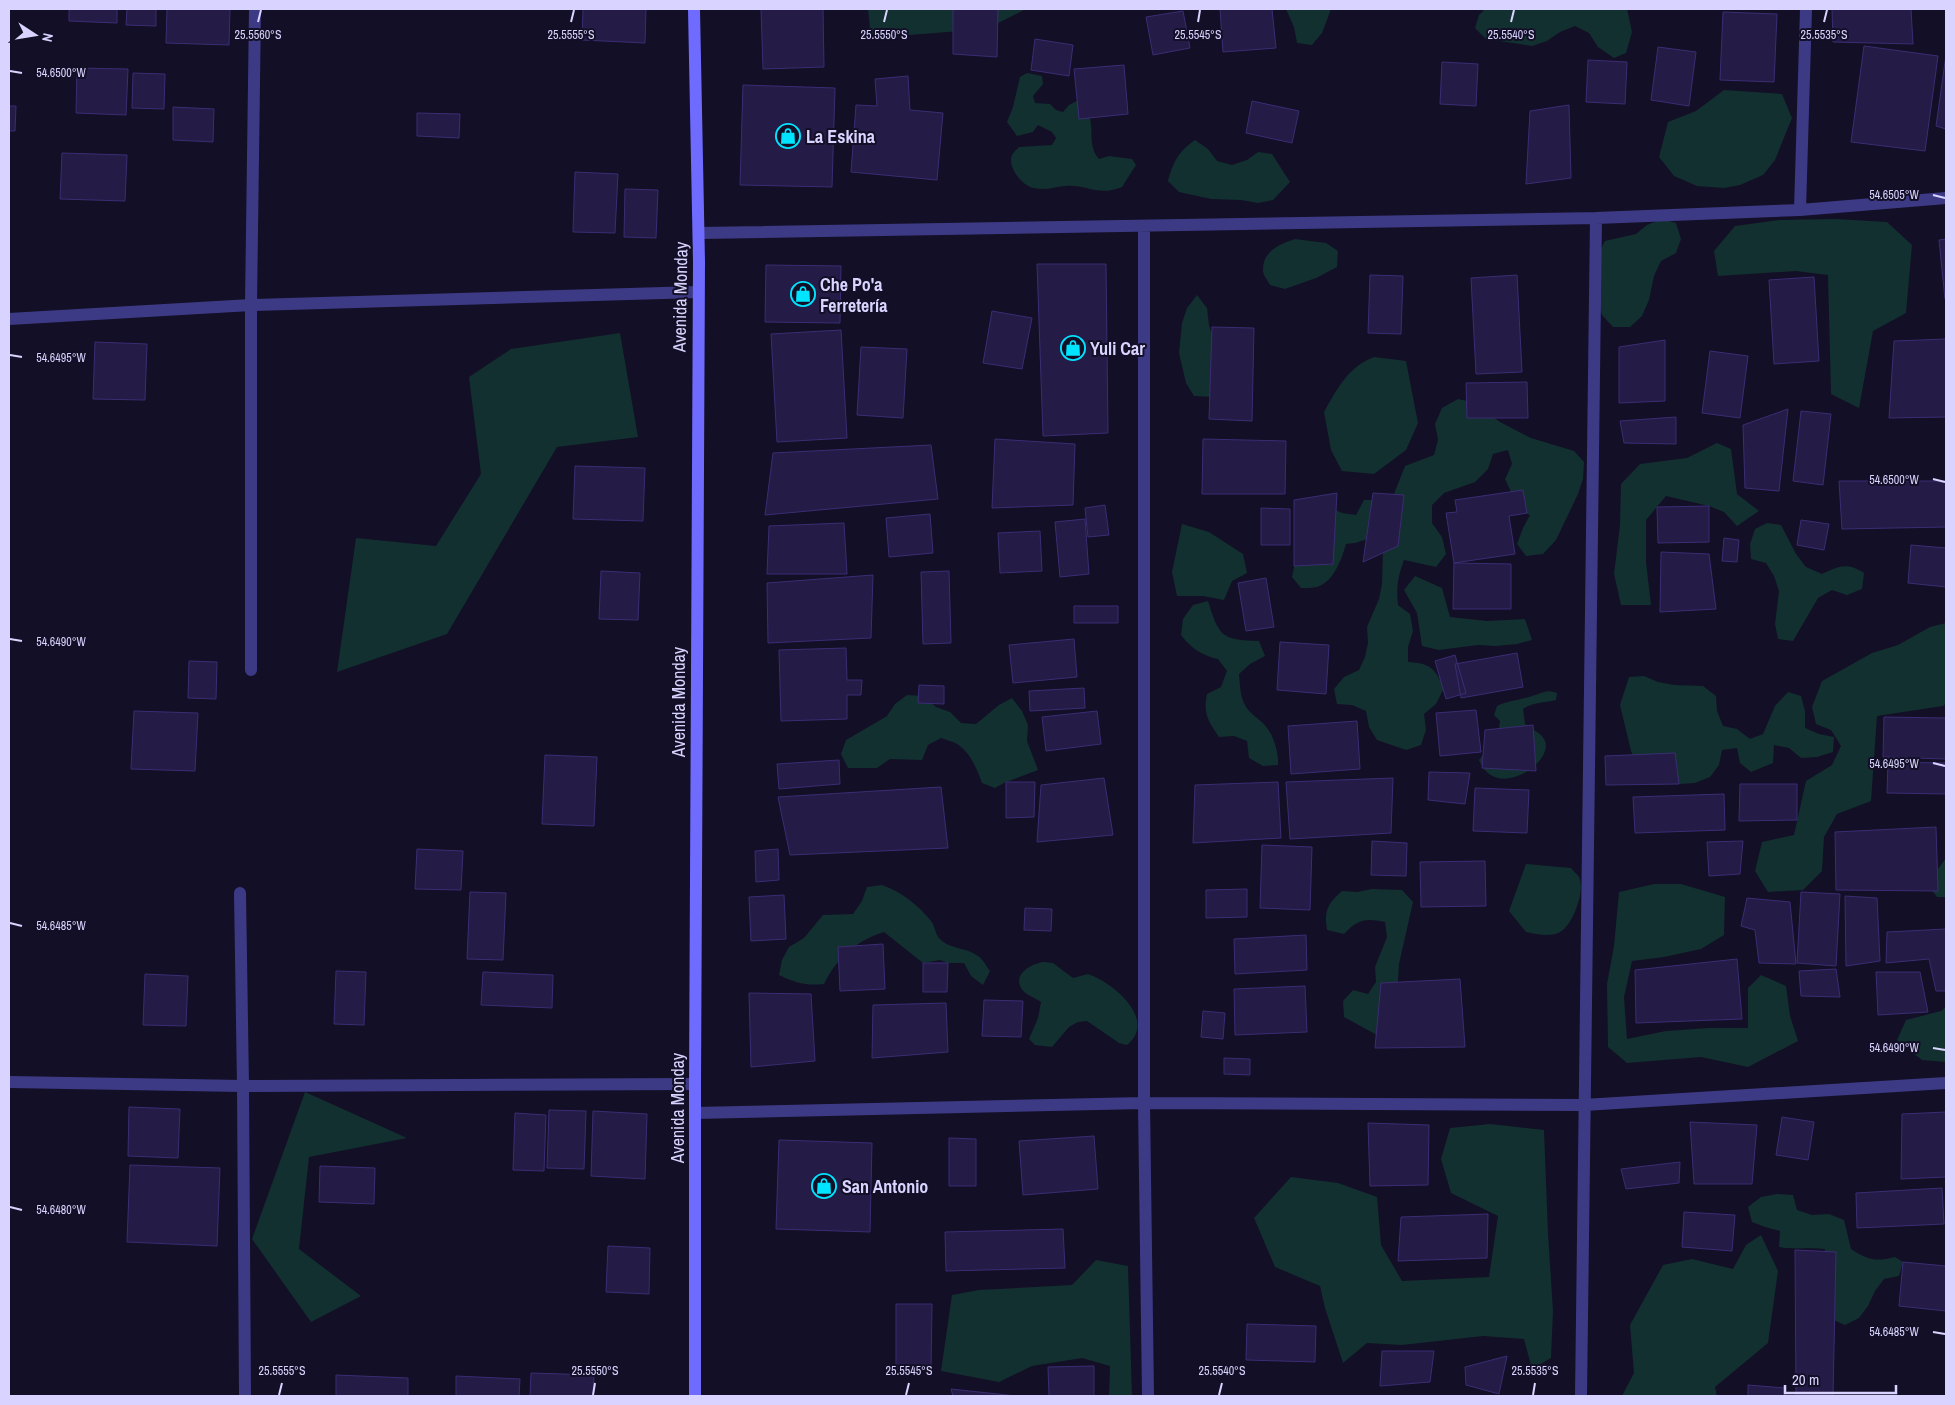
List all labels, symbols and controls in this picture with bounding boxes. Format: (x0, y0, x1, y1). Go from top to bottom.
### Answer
north arrow (10, 10, 60, 60)
text: 25.5560°S (235, 27, 282, 43)
text: 25.5555°S (548, 27, 595, 43)
text: 25.5550°S (861, 27, 908, 43)
text: 25.5545°S (1175, 27, 1222, 43)
text: 25.5540°S (1488, 27, 1535, 43)
text: 25.5535°S (1801, 27, 1848, 43)
text: N (38, 32, 57, 44)
text: 54.6500°W (36, 65, 87, 81)
shop icon: La Eskina (775, 123, 801, 149)
place label: La Eskina (806, 124, 876, 149)
text: 54.6505°W (1869, 187, 1920, 203)
street label: Avenida Monday (667, 241, 693, 353)
place label: Che Po'a Ferretería (820, 272, 888, 318)
shop icon: Che Po'a Ferretería (790, 281, 816, 307)
shop icon: Yuli Car (1060, 335, 1086, 361)
place label: Yuli Car (1090, 336, 1145, 361)
text: 54.6495°W (36, 350, 87, 366)
text: 54.6500°W (1869, 472, 1920, 488)
text: 54.6490°W (36, 634, 87, 650)
street label: Avenida Monday (666, 646, 691, 758)
text: 54.6495°W (1869, 756, 1920, 772)
text: 54.6485°W (36, 918, 87, 934)
text: 54.6490°W (1869, 1040, 1920, 1056)
street label: Avenida Monday (665, 1052, 690, 1164)
shop icon: San Antonio (811, 1173, 837, 1199)
place label: San Antonio (842, 1174, 928, 1199)
text: 54.6480°W (36, 1202, 87, 1218)
text: 54.6485°W (1869, 1324, 1920, 1340)
scale bar (1785, 1362, 1896, 1394)
text: 25.5555°S (259, 1363, 306, 1379)
text: 25.5550°S (572, 1363, 619, 1379)
text: 25.5545°S (886, 1363, 933, 1379)
text: 25.5540°S (1199, 1363, 1246, 1379)
text: 25.5535°S (1512, 1363, 1559, 1379)
text: 20 m (1792, 1369, 1819, 1390)

